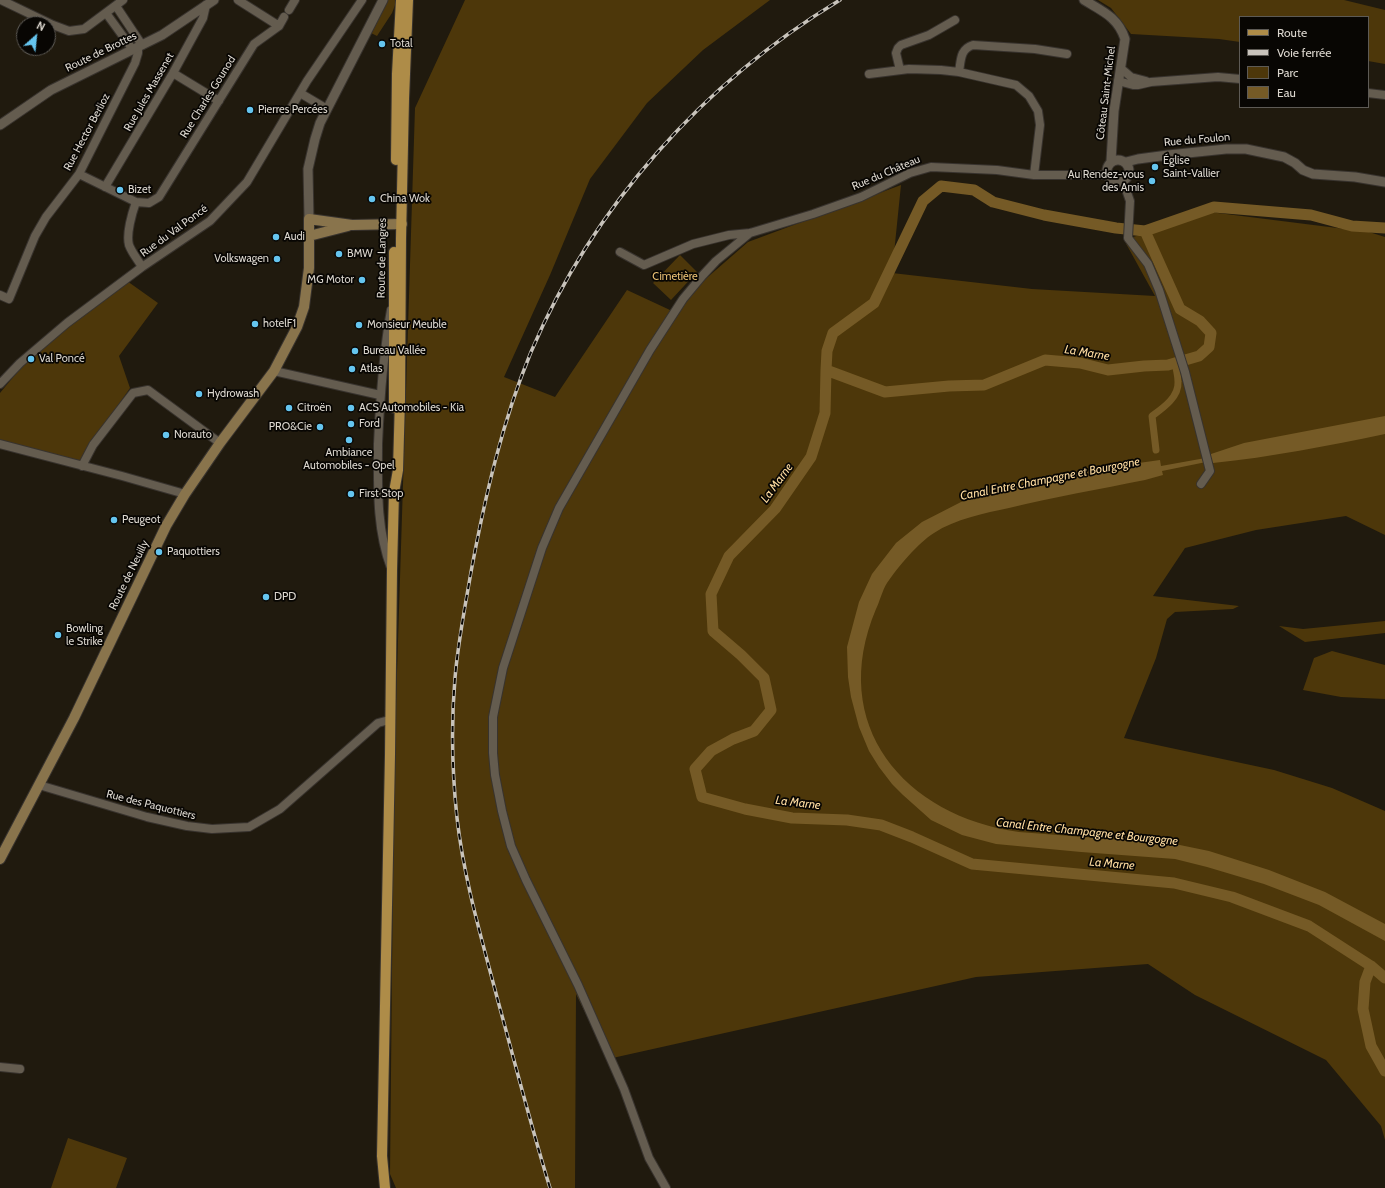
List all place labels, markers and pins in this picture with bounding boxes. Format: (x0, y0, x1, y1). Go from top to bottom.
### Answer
place label: Total (390, 37, 413, 51)
marker: Total (377, 39, 387, 49)
place label: Pierres Percées (258, 103, 328, 117)
marker: Pierres Percées (245, 105, 255, 115)
place label: Église Saint-Vallier (1163, 154, 1219, 180)
marker: Église Saint-Vallier (1150, 162, 1160, 172)
place label: Au Rendez-vous des Amis (1068, 168, 1144, 194)
marker: Au Rendez-vous des Amis (1147, 176, 1157, 186)
place label: Bizet (128, 183, 151, 197)
marker: Bizet (115, 185, 125, 195)
place label: China Wok (380, 192, 430, 206)
marker: China Wok (367, 194, 377, 204)
place label: Audi (284, 230, 305, 244)
marker: Audi (271, 232, 281, 242)
place label: BMW (347, 247, 373, 261)
marker: BMW (334, 249, 344, 259)
place label: Volkswagen (214, 252, 269, 266)
marker: Volkswagen (272, 254, 282, 264)
place label: MG Motor (307, 273, 354, 287)
marker: MG Motor (357, 275, 367, 285)
place label: hotelF1 (263, 317, 296, 331)
place label: Monsieur Meuble (367, 318, 447, 332)
marker: hotelF1 (250, 319, 260, 329)
marker: Monsieur Meuble (354, 320, 364, 330)
place label: Bureau Vallée (363, 344, 426, 358)
marker: Bureau Vallée (350, 346, 360, 356)
place label: Val Poncé (39, 352, 85, 366)
marker: Val Poncé (26, 354, 36, 364)
place label: Atlas (360, 362, 383, 376)
marker: Atlas (347, 364, 357, 374)
place label: Hydrowash (207, 387, 259, 401)
marker: Hydrowash (194, 389, 204, 399)
place label: Citroën (297, 401, 331, 415)
place label: ACS Automobiles - Kia (359, 401, 464, 415)
marker: Citroën (284, 403, 294, 413)
marker: ACS Automobiles - Kia (346, 403, 356, 413)
place label: Ford (359, 417, 380, 431)
marker: Ford (346, 419, 356, 429)
place label: PRO&Cie (269, 420, 312, 434)
marker: PRO&Cie (315, 422, 325, 432)
place label: Norauto (174, 428, 212, 442)
marker: Norauto (161, 430, 171, 440)
marker: Ambiance Automobiles - Opel (344, 435, 354, 445)
place label: Ambiance Automobiles - Opel (303, 446, 395, 472)
place label: First Stop (359, 487, 403, 501)
marker: First Stop (346, 489, 356, 499)
place label: Peugeot (122, 513, 160, 527)
marker: Peugeot (109, 515, 119, 525)
place label: Paquottiers (167, 545, 220, 559)
marker: Paquottiers (154, 547, 164, 557)
place label: DPD (274, 590, 296, 604)
marker: DPD (261, 592, 271, 602)
place label: Bowling le Strike (66, 622, 103, 648)
marker: Bowling le Strike (53, 630, 63, 640)

